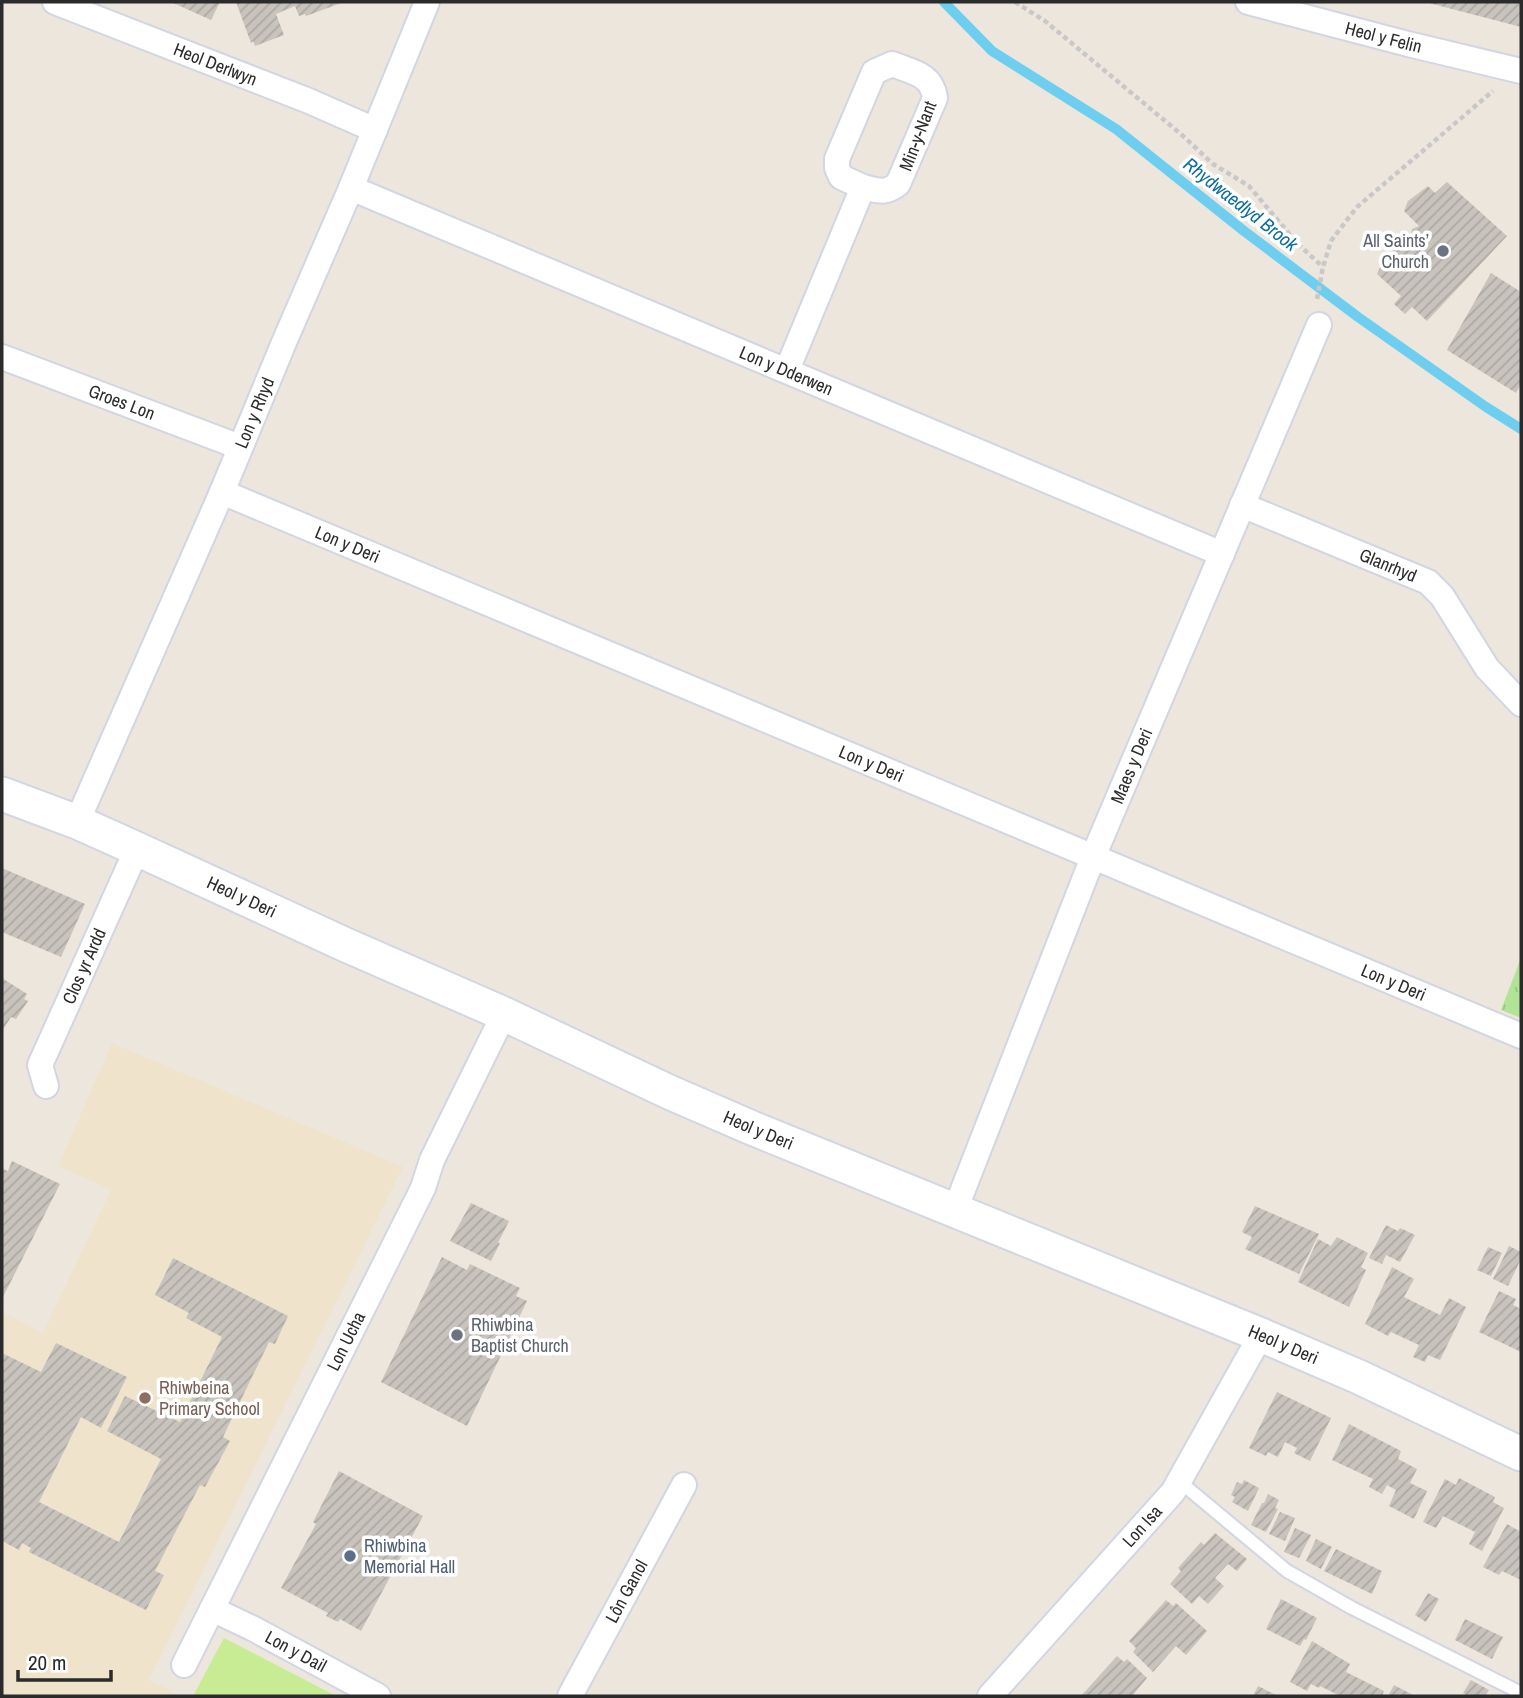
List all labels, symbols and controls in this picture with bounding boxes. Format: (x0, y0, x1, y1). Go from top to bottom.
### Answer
street label: Heol y Felin (1343, 15, 1424, 59)
street label: Heol Derlwyn (170, 36, 261, 92)
street label: Min-y-Nant (893, 97, 942, 174)
water label: Rhydwaedlyd Brook (1178, 151, 1305, 258)
place label: All Saints’ Church (1362, 228, 1429, 274)
marker: All Saints’ Church (1435, 243, 1451, 259)
street label: Lon y Dderwen (736, 340, 837, 401)
street label: Lon y Rhyd (228, 373, 280, 452)
street label: Groes Lon (85, 378, 159, 426)
street label: Lon y Deri (311, 519, 384, 569)
street label: Glanrhyd (1356, 542, 1421, 588)
street label: Maes y Deri (1104, 724, 1158, 807)
street label: Lon y Deri (835, 739, 908, 788)
street label: Heol y Deri (203, 870, 281, 923)
street label: Clos yr Ardd (56, 924, 112, 1008)
street label: Lon y Deri (1357, 957, 1430, 1007)
street label: Heol y Deri (720, 1104, 797, 1156)
street label: Lon Ucha (320, 1307, 371, 1375)
place label: Rhiwbina Baptist Church (471, 1312, 569, 1358)
street label: Heol y Deri (1245, 1318, 1322, 1370)
marker: Rhiwbina Baptist Church (449, 1327, 465, 1343)
place label: Rhiwbeina Primary School (159, 1375, 260, 1421)
marker: Rhiwbeina Primary School (137, 1390, 153, 1406)
street label: Lon Isa (1116, 1500, 1167, 1552)
place label: Rhiwbina Memorial Hall (364, 1533, 455, 1579)
marker: Rhiwbina Memorial Hall (342, 1548, 358, 1564)
street label: Lôn Ganol (599, 1555, 653, 1627)
street label: Lon y Dail (261, 1624, 331, 1678)
scale bar (18, 1638, 110, 1682)
text: 20 m (28, 1648, 66, 1677)

